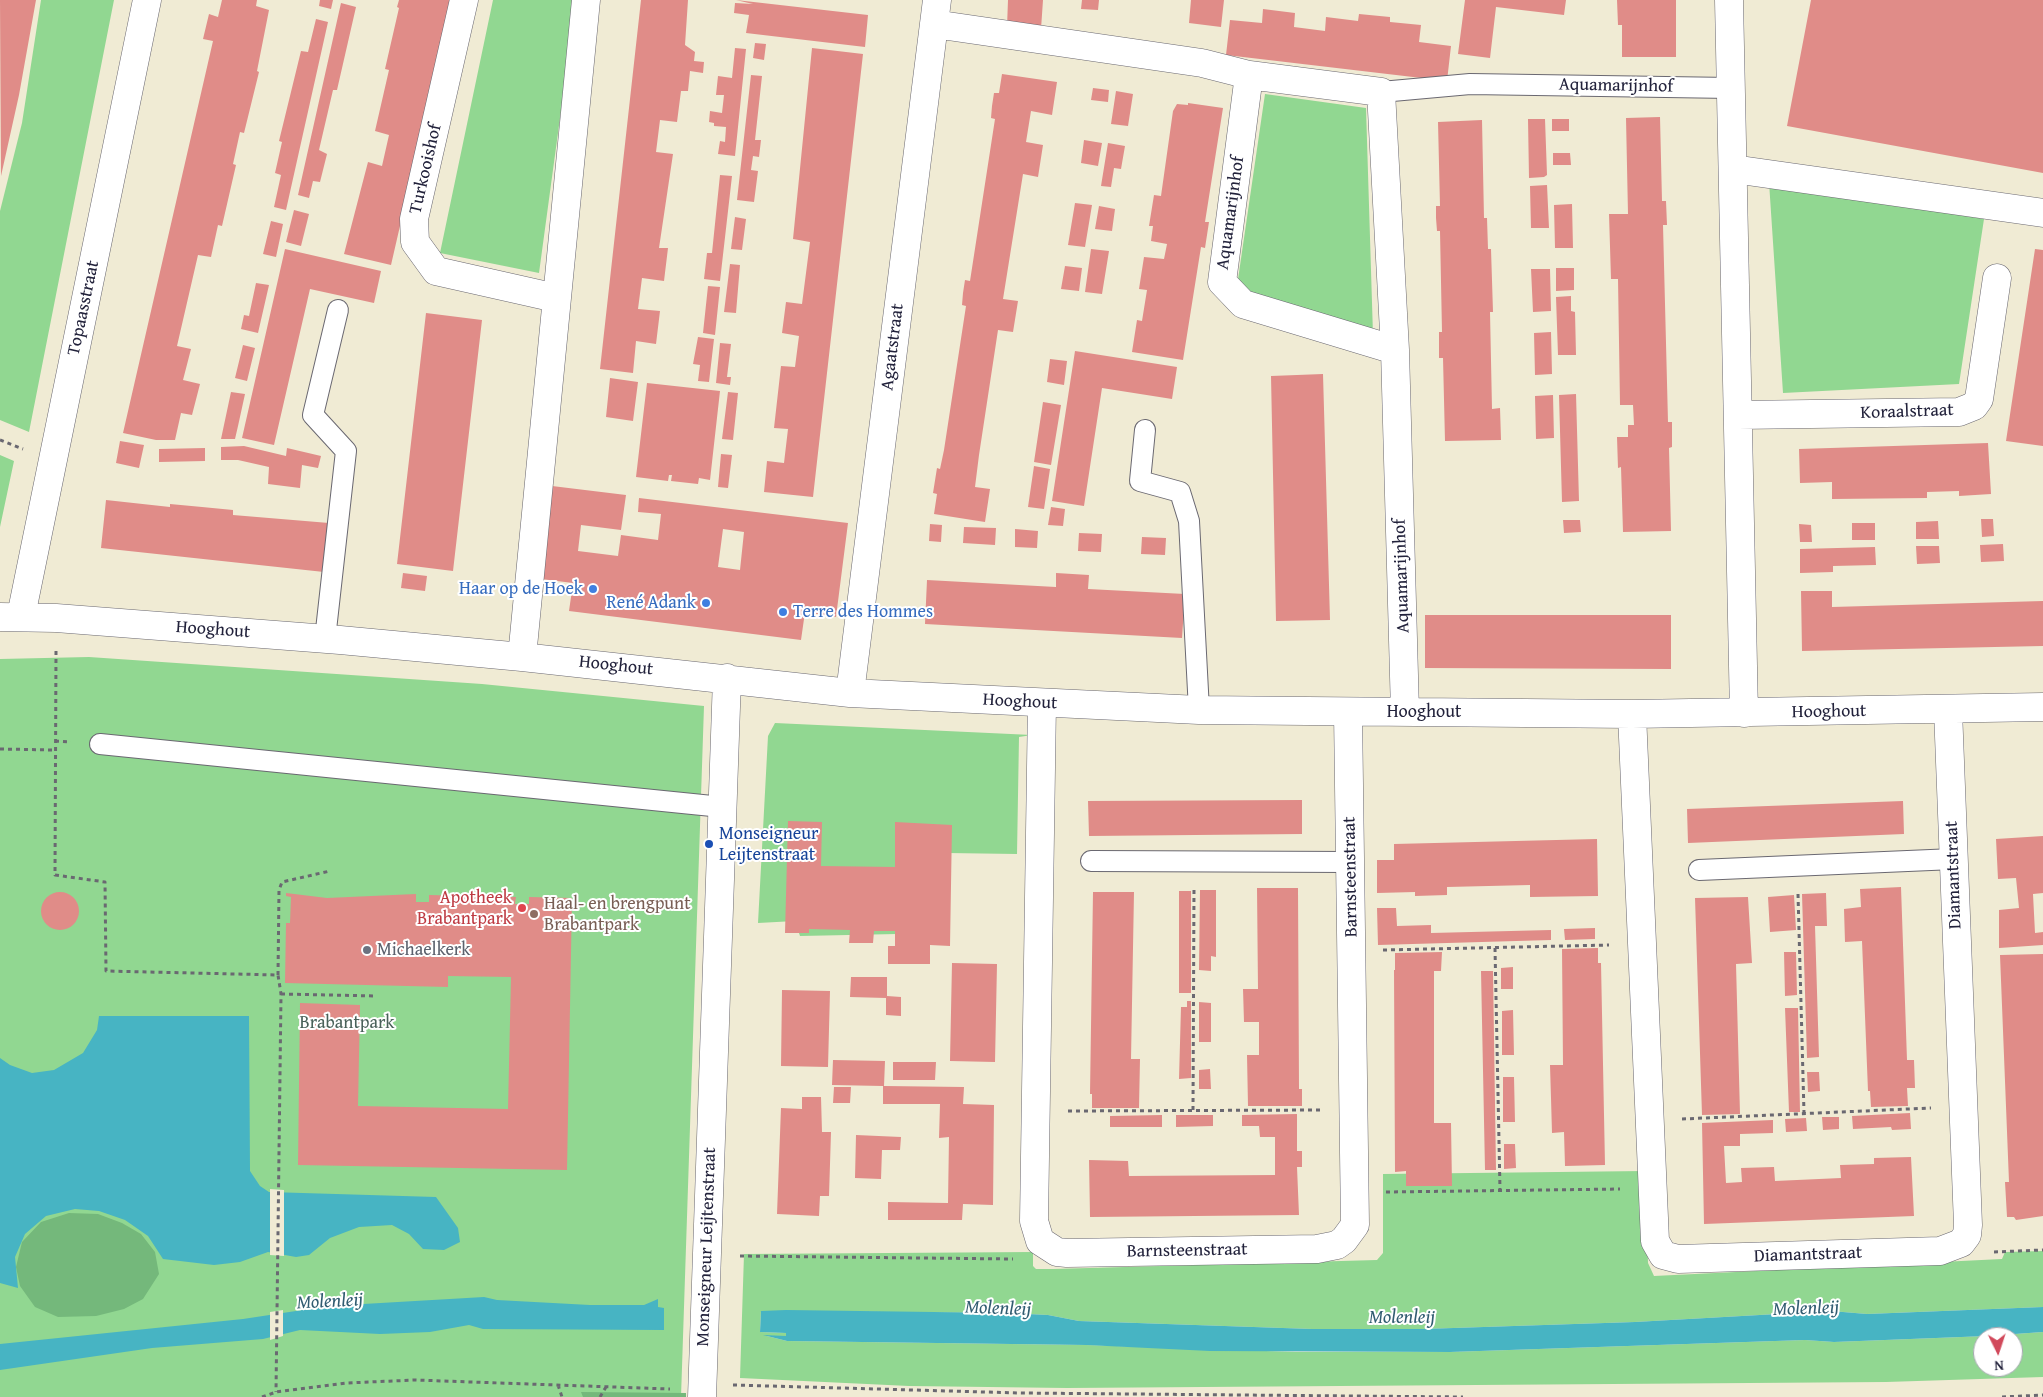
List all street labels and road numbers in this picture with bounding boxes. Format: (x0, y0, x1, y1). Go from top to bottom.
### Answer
street label: Aquamarijnhof (1559, 74, 1673, 98)
street label: Turkooishof (405, 122, 447, 216)
street label: Aquamarijnhof (1212, 155, 1250, 271)
street label: Topaasstraat (63, 259, 105, 357)
street label: Agaatstraat (877, 302, 909, 392)
street label: Koraalstraat (1860, 400, 1954, 424)
street label: Aquamarijnhof (1389, 518, 1415, 634)
street label: Hooghout (175, 617, 251, 643)
street label: Hooghout (578, 651, 654, 681)
street label: Hooghout (982, 689, 1058, 715)
street label: Hooghout (1387, 701, 1461, 723)
street label: Hooghout (1791, 701, 1867, 723)
street label: Barnsteenstraat (1339, 816, 1363, 938)
street label: Diamantstraat (1941, 821, 1967, 929)
street label: Monseigneur Leijtenstraat (693, 1147, 721, 1347)
street label: Barnsteenstraat (1126, 1239, 1248, 1263)
street label: Diamantstraat (1754, 1242, 1862, 1268)

